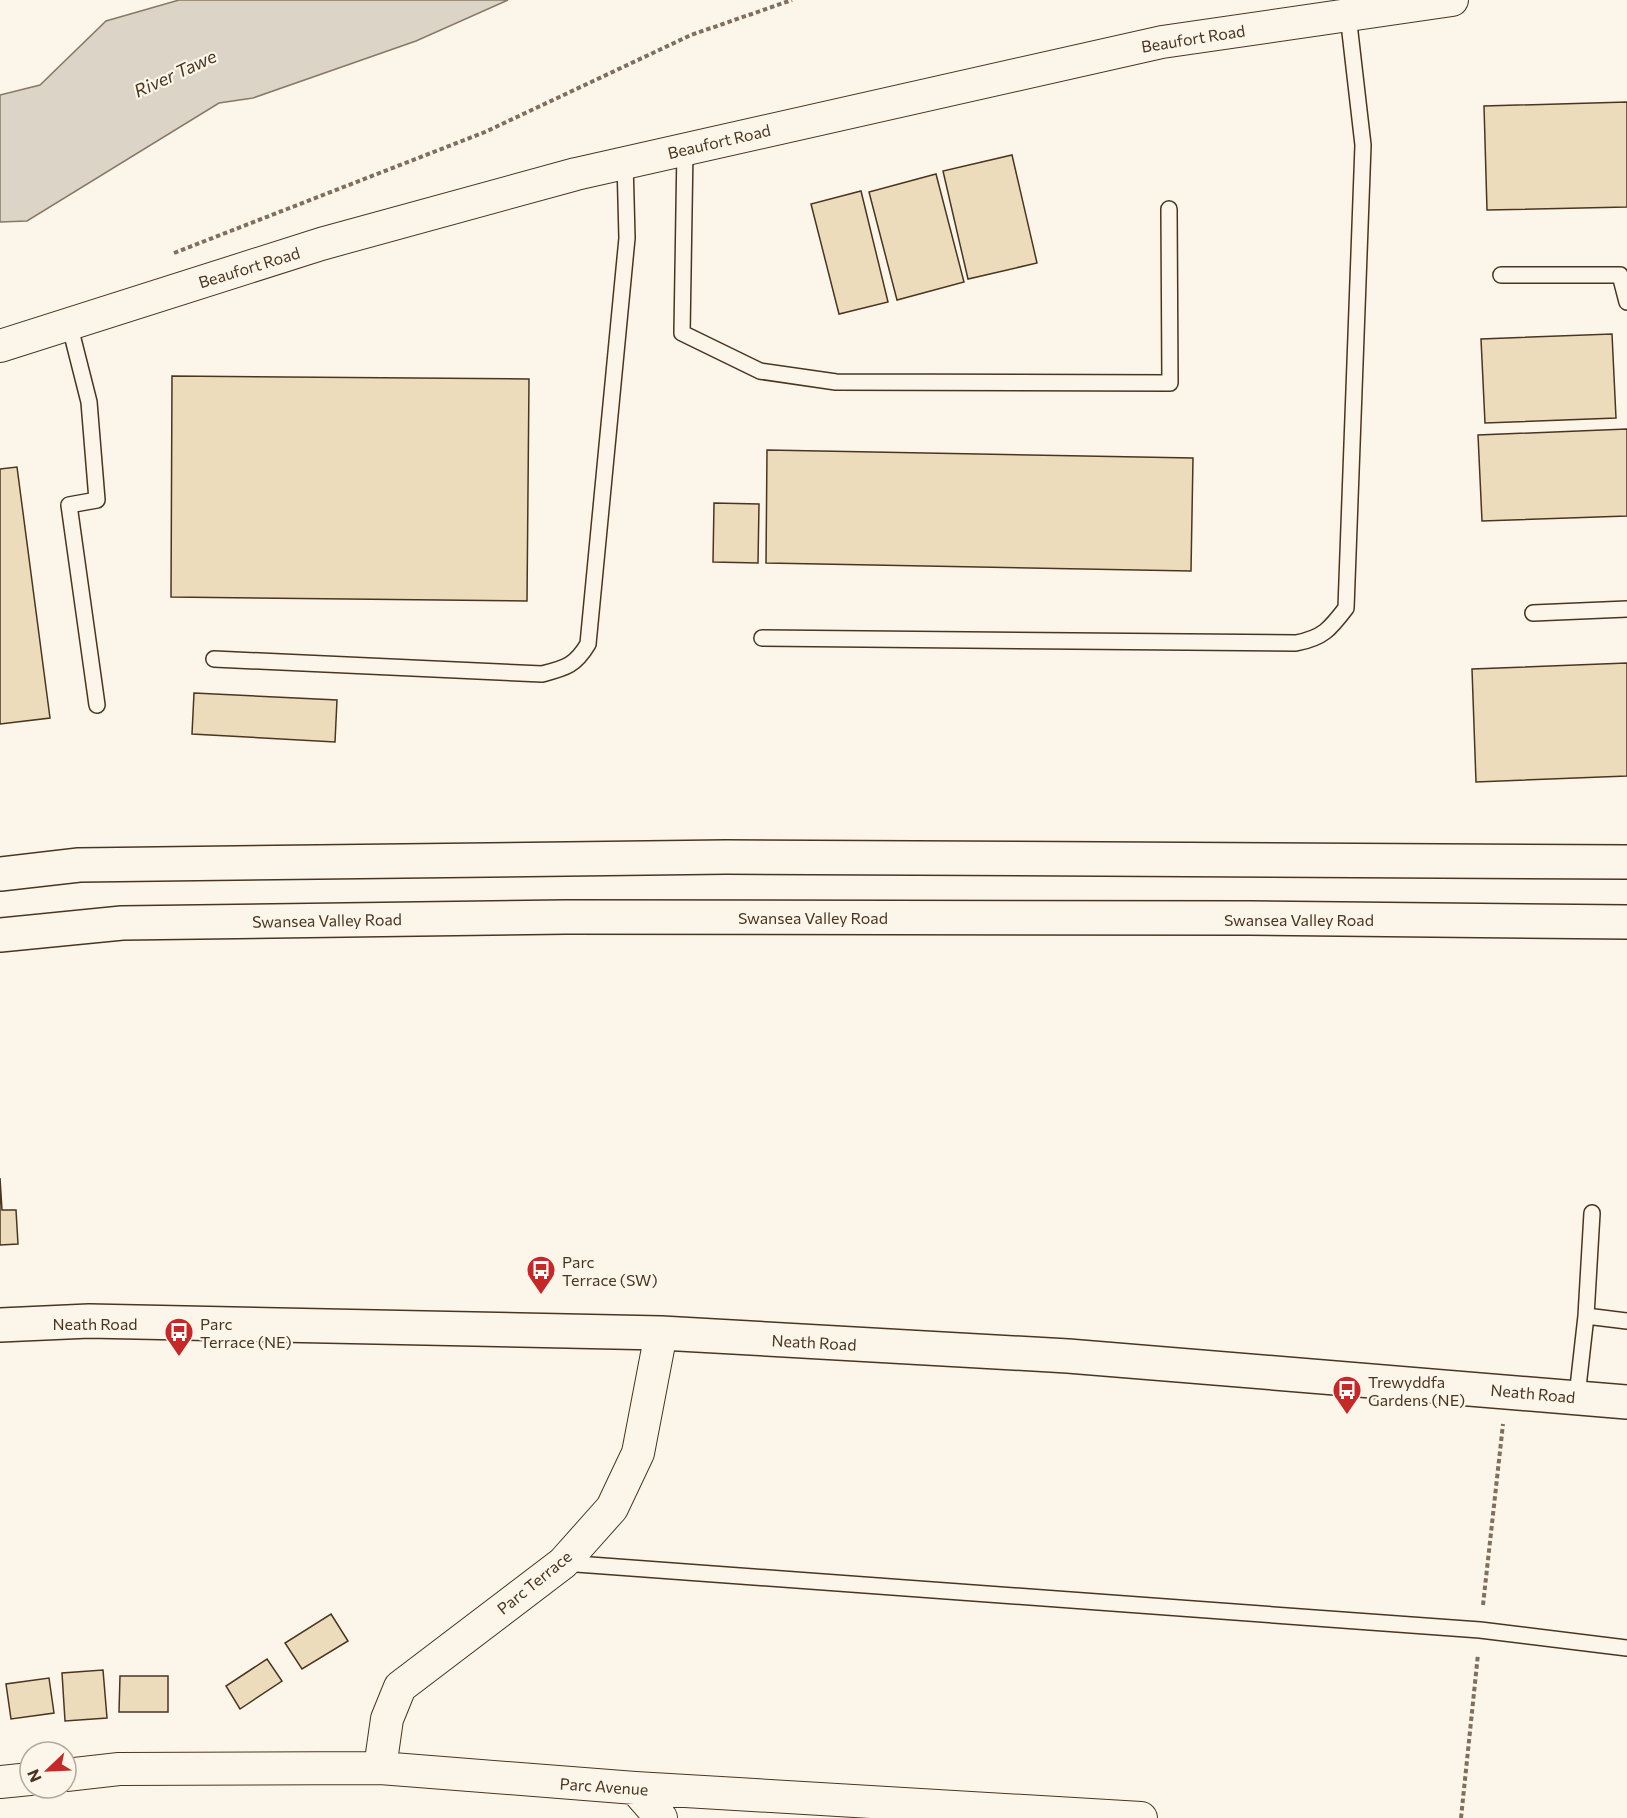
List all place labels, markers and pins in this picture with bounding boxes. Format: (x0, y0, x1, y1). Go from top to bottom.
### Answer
place label: Parc Terrace (SW) (562, 1252, 658, 1289)
bus stop icon: Parc Terrace (SW) (525, 1254, 557, 1296)
place label: Parc Terrace (NE) (200, 1314, 292, 1351)
bus stop icon: Parc Terrace (NE) (163, 1316, 195, 1358)
place label: Trewyddfa Gardens (NE) (1368, 1372, 1465, 1409)
bus stop icon: Trewyddfa Gardens (NE) (1331, 1374, 1363, 1416)

